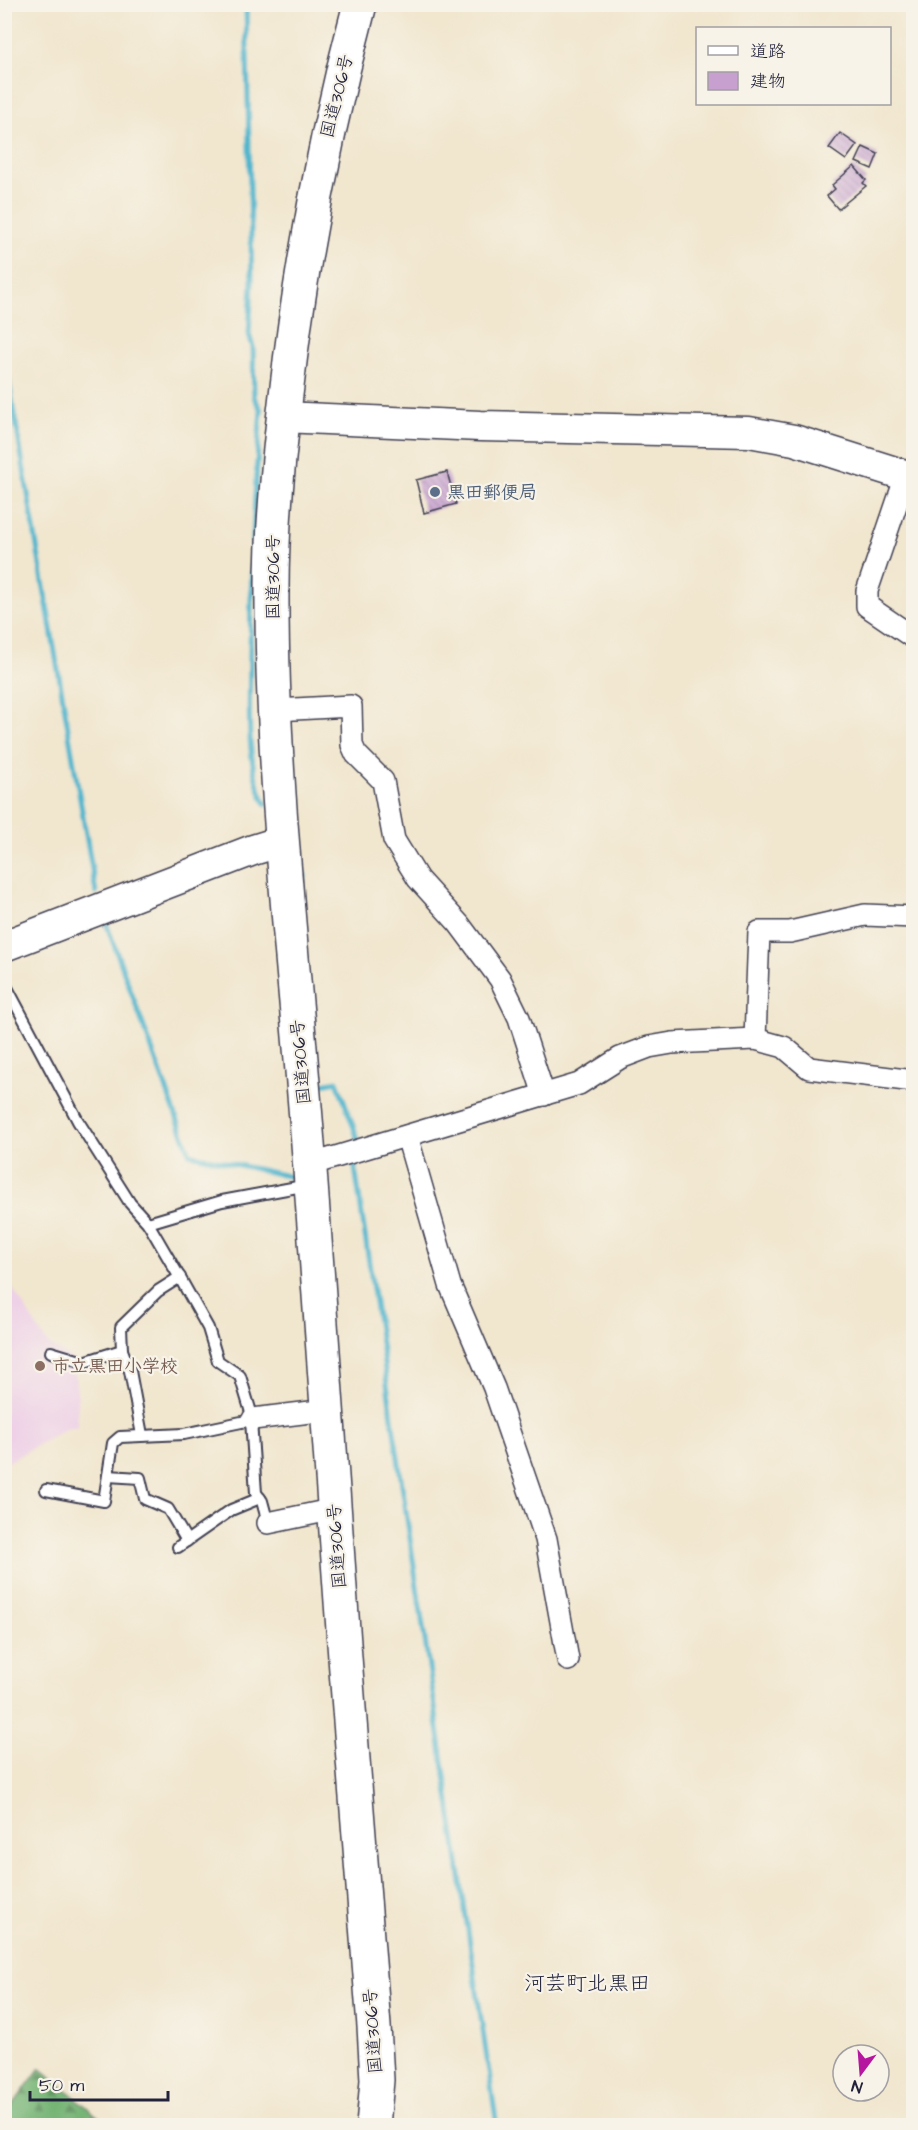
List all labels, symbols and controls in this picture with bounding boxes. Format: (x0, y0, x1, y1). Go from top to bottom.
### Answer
legend (696, 27, 891, 105)
text: 道路 (750, 39, 786, 64)
street label: 国道306号 (314, 51, 360, 141)
text: 建物 (750, 69, 786, 94)
place label: 黒田郵便局 (447, 480, 537, 505)
marker: 黒田郵便局 (428, 485, 442, 499)
street label: 国道306号 (261, 534, 286, 620)
street label: 国道306号 (285, 1018, 317, 1106)
place label: 市立黒田小学校 (52, 1354, 178, 1379)
marker: 市立黒田小学校 (33, 1359, 47, 1373)
street label: 国道306号 (322, 1502, 352, 1590)
district label: 河芸町北黒田 (524, 1969, 650, 1998)
street label: 国道306号 (358, 1987, 388, 2075)
north arrow (831, 2043, 891, 2103)
scale bar (30, 2064, 168, 2102)
text: 50 m (39, 2073, 84, 2098)
text: N (849, 2075, 865, 2098)

